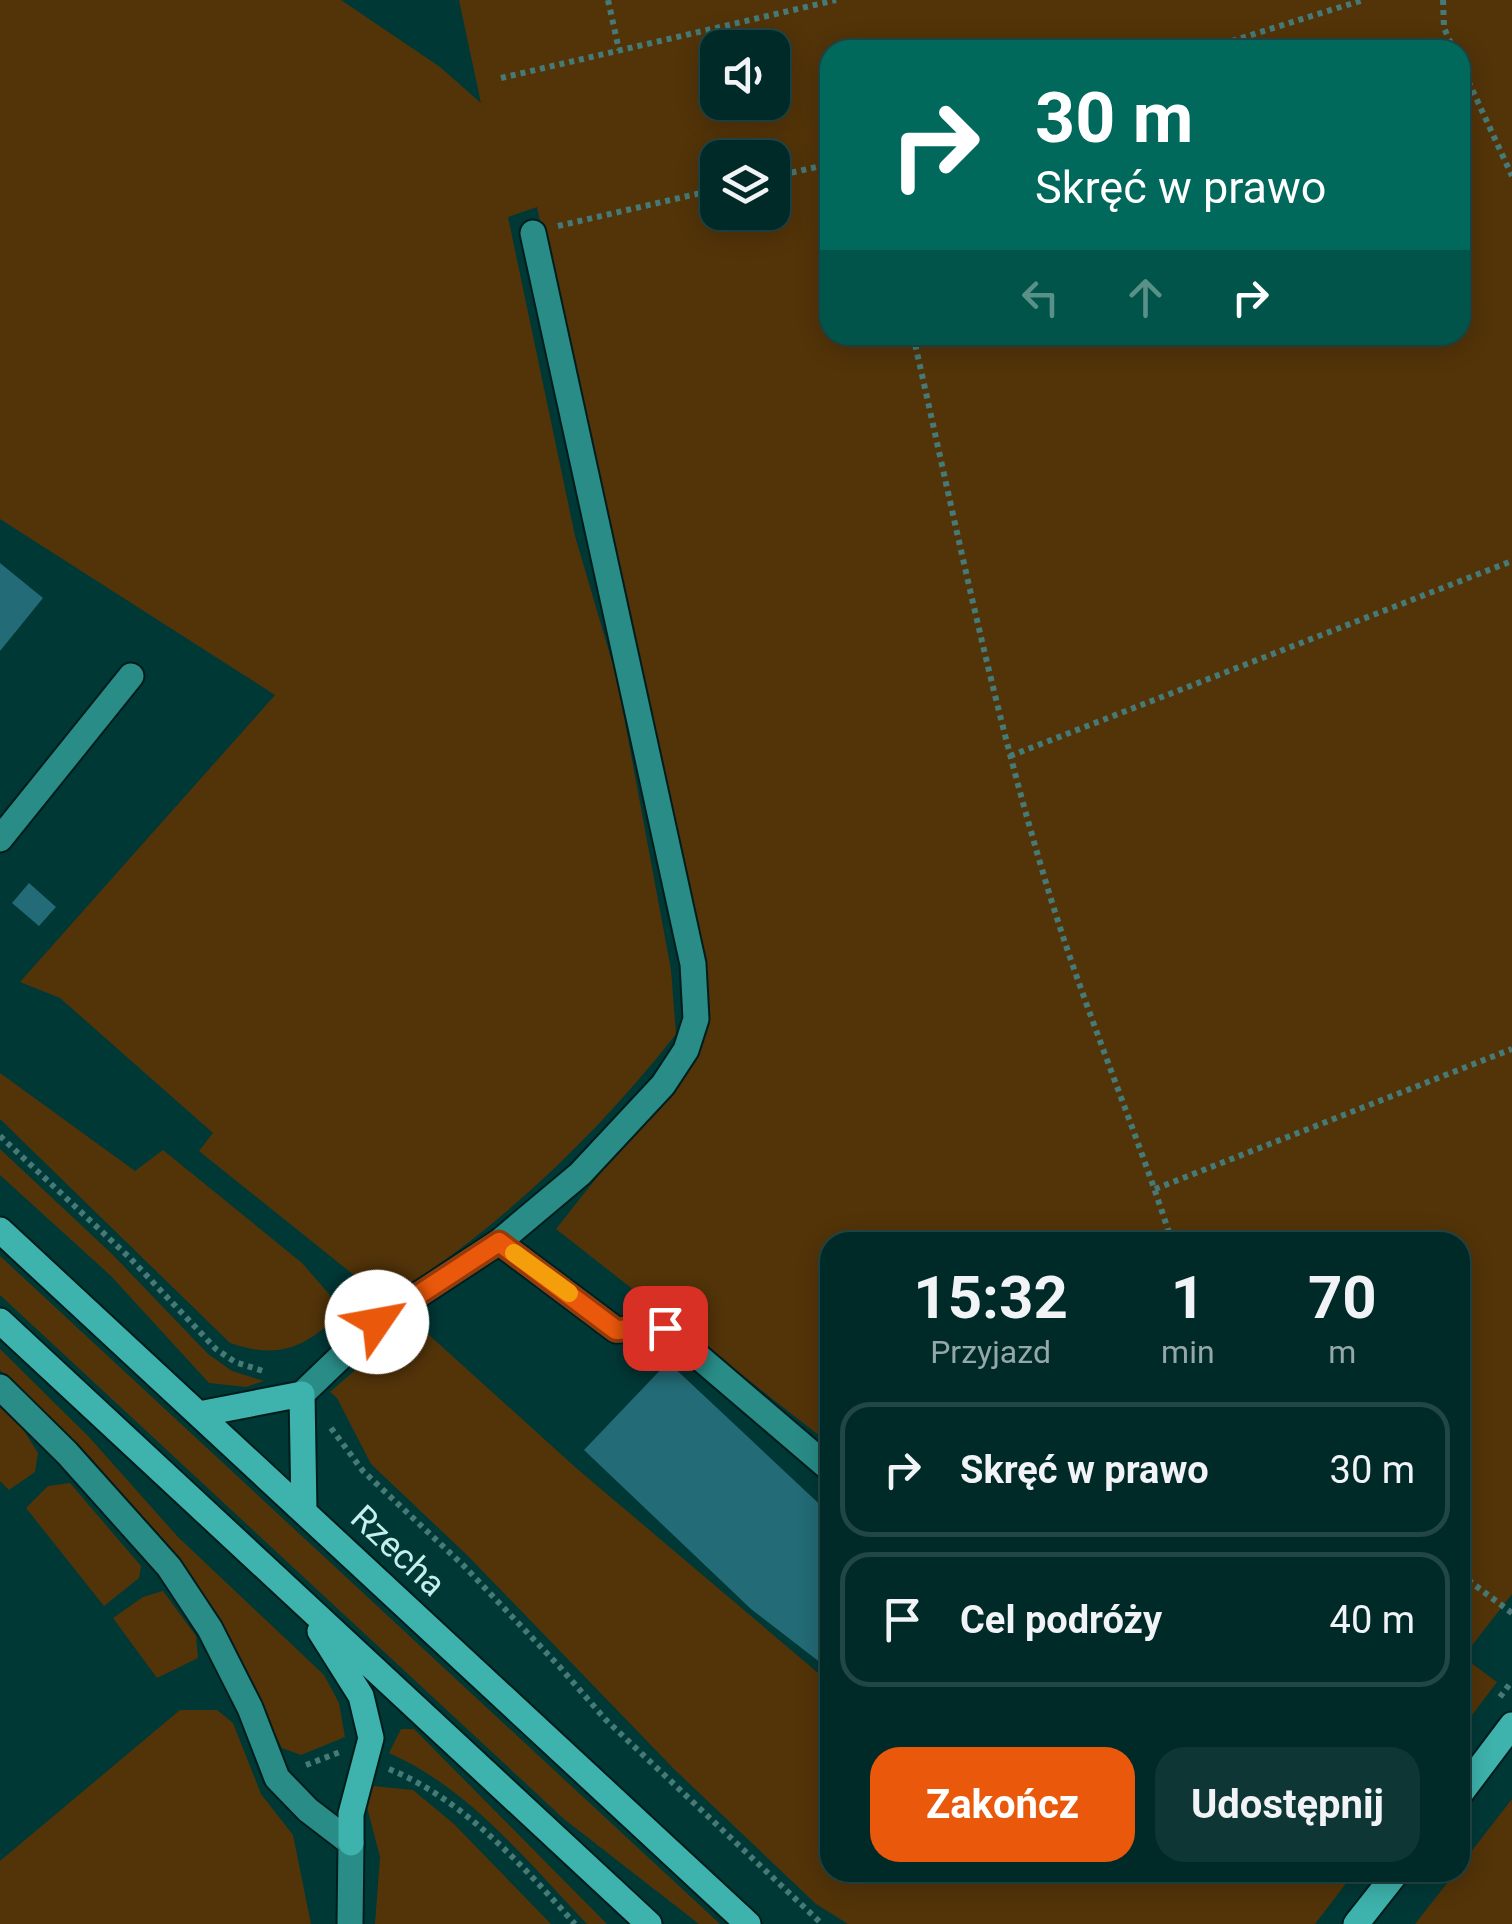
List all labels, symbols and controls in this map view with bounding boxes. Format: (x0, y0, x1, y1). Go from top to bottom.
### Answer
map controls (700, 30, 790, 230)
button: sound (700, 30, 790, 120)
text: 30 m (1035, 77, 1193, 159)
icon: right (870, 80, 1000, 210)
button: layers (700, 140, 790, 230)
text: Skręć w prawo (1035, 161, 1327, 214)
icon: left (1013, 270, 1068, 325)
icon: ahead (1118, 270, 1173, 325)
icon: right (1223, 270, 1278, 325)
text: 15:32 (913, 1262, 1068, 1333)
text: 1 (1171, 1262, 1205, 1333)
text: 70 (1308, 1262, 1377, 1333)
position arrow (325, 1270, 429, 1374)
pin (623, 1286, 708, 1371)
icon: arrive (638, 1301, 693, 1356)
text: Przyjazd (930, 1333, 1051, 1371)
text: min (1161, 1333, 1215, 1371)
text: m (1328, 1333, 1356, 1371)
icon: right (875, 1442, 930, 1497)
text: Skręć w prawo (960, 1448, 1209, 1492)
text: 30 m (1330, 1448, 1415, 1492)
street label: Rzecha (342, 1497, 454, 1605)
icon: arrive (875, 1592, 930, 1647)
text: Cel podróży (960, 1598, 1162, 1642)
text: 40 m (1330, 1598, 1415, 1642)
button: Zakończ (870, 1747, 1135, 1862)
button: Udostępnij (1155, 1747, 1420, 1862)

